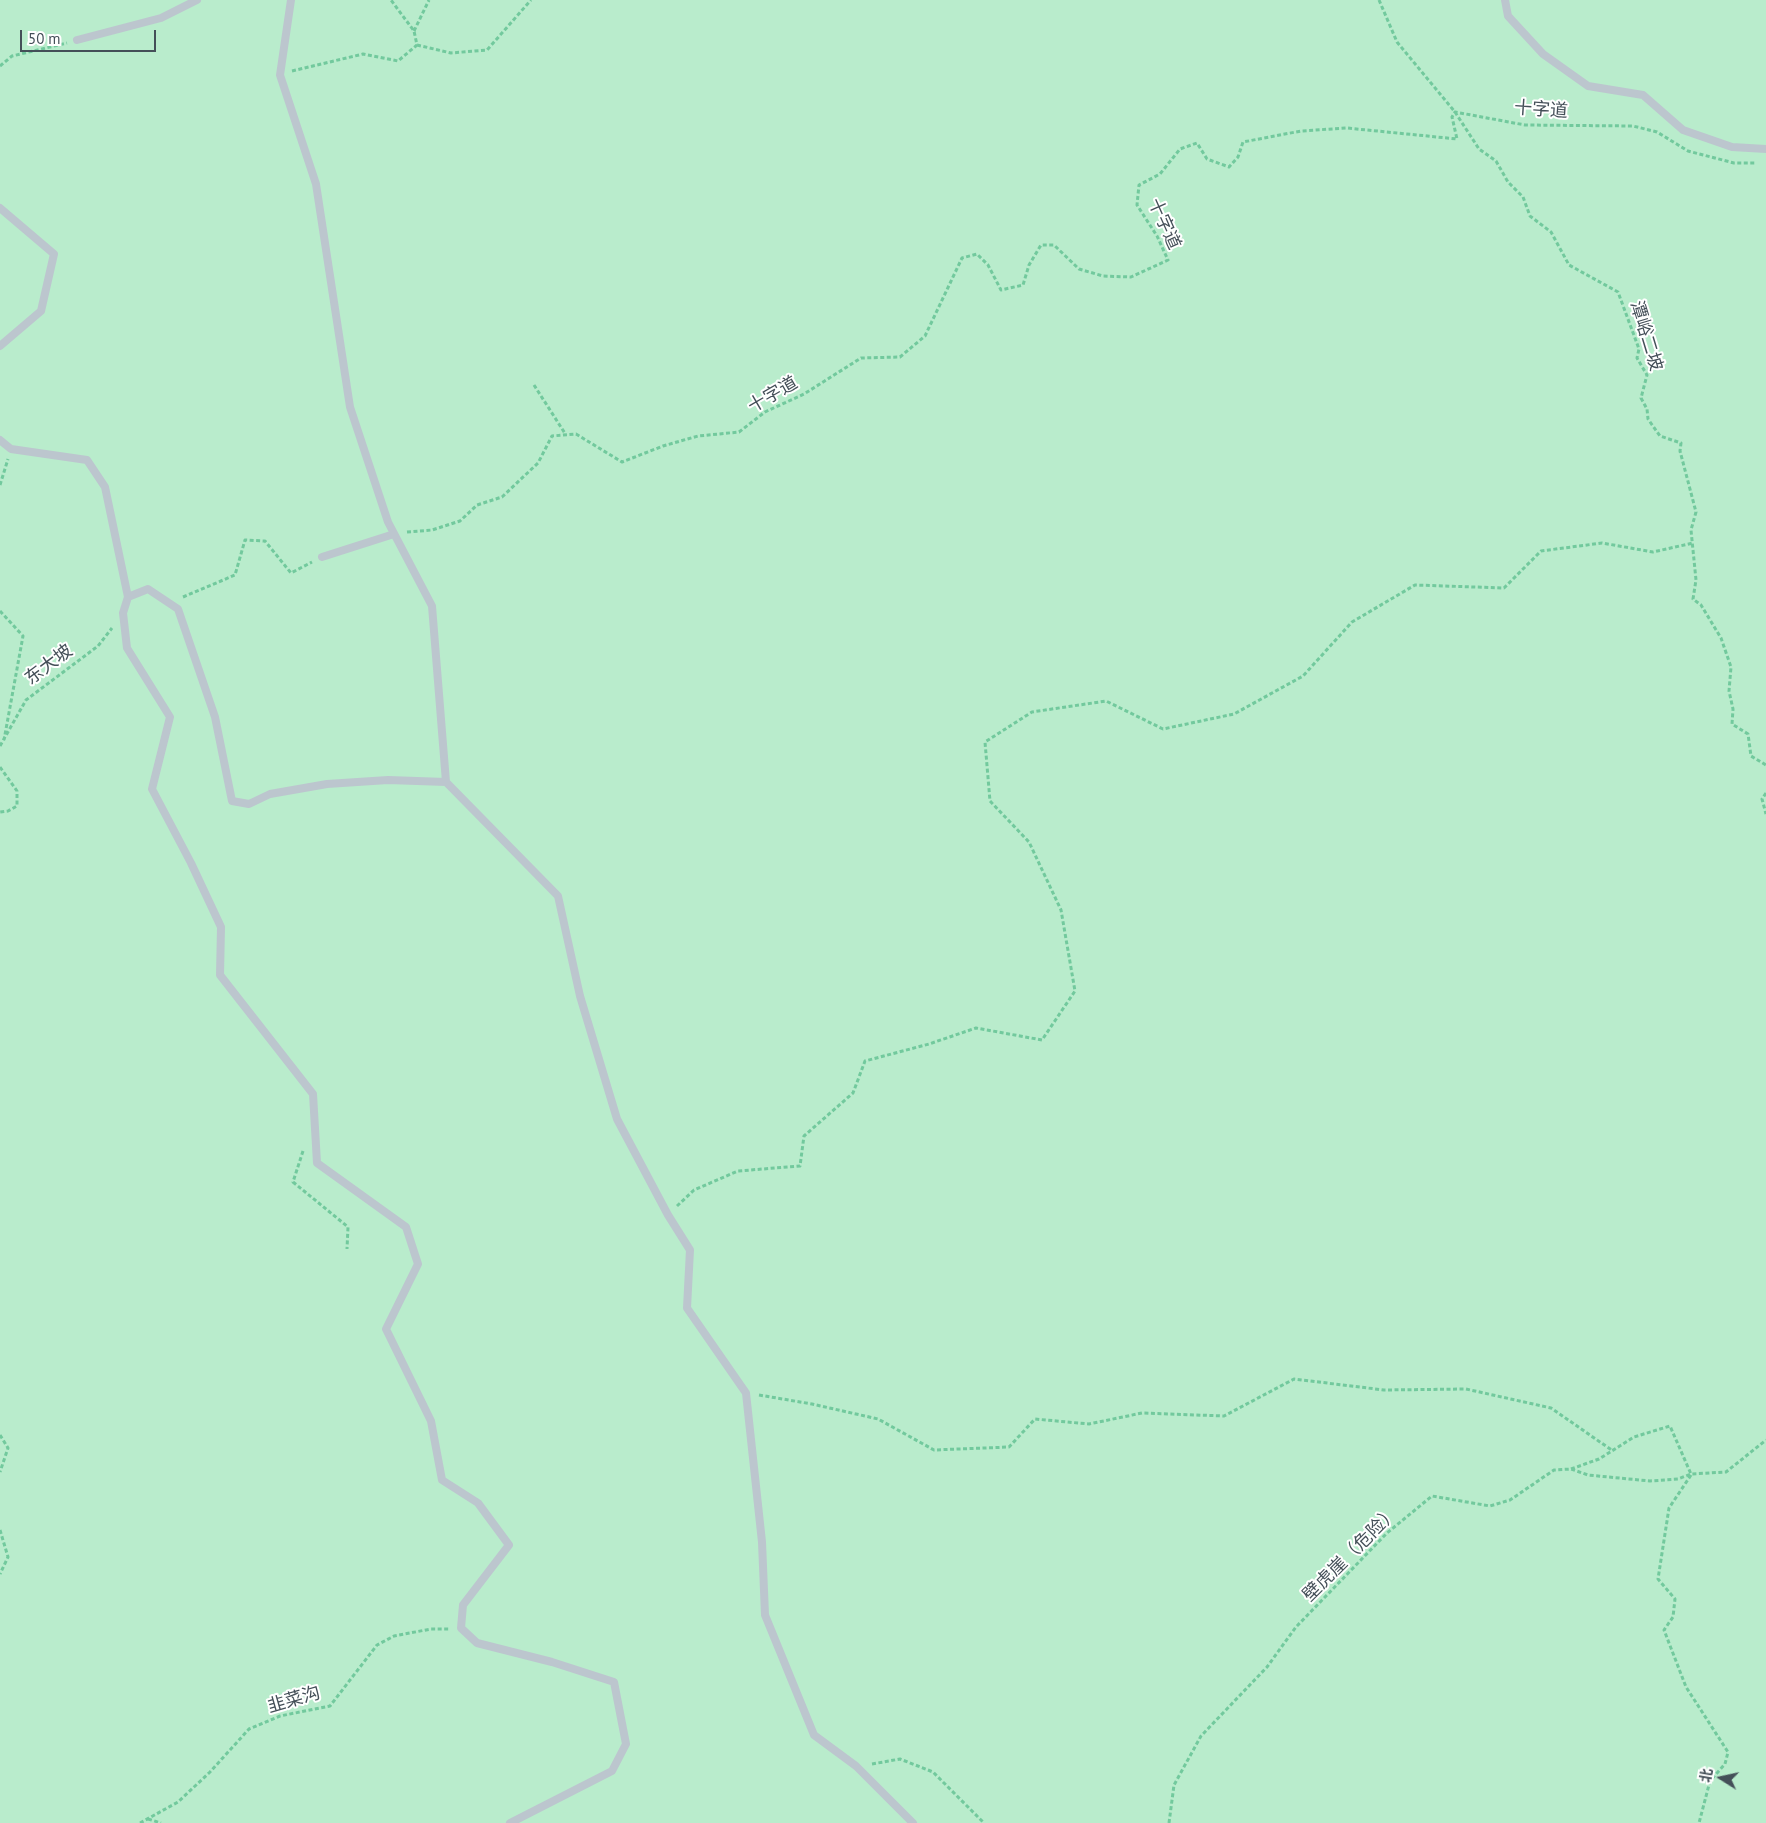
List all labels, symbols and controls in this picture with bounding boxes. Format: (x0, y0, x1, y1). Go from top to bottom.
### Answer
scale bar (22, 20, 159, 52)
text: 50 m (28, 29, 61, 48)
street label: 十字道 (1513, 97, 1569, 123)
street label: 十字道 (1143, 195, 1185, 253)
street label: 潭峪二坡 (1625, 298, 1667, 374)
street label: 十字道 (744, 372, 802, 418)
street label: 东大坡 (21, 640, 77, 690)
street label: 壁虎崖（危险） (1299, 1502, 1403, 1606)
street label: 韭菜沟 (265, 1682, 323, 1718)
north arrow (1696, 1753, 1746, 1803)
text: 北 (1696, 1767, 1716, 1784)

